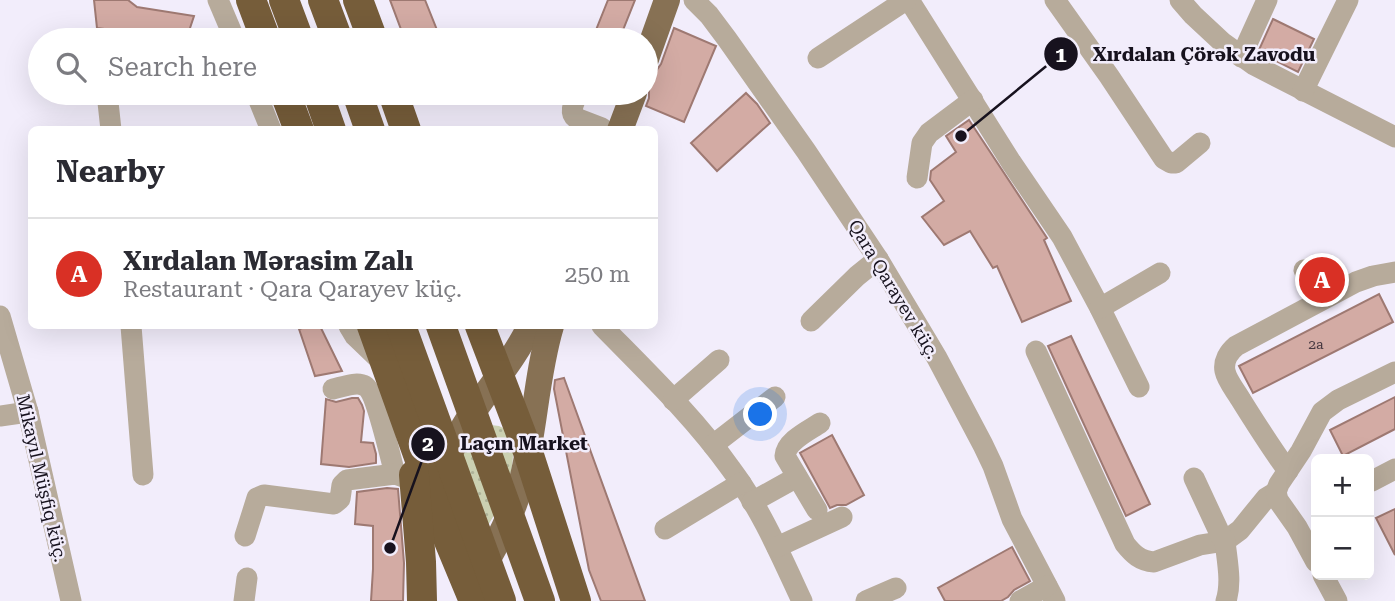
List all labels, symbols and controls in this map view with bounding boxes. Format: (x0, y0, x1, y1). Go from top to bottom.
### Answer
search box (28, 28, 658, 105)
callout: Xırdalan Çörək Zavodu (1044, 34, 1329, 74)
text: 1 (1055, 43, 1067, 67)
text: Xırdalan Çörək Zavodu (1093, 43, 1316, 66)
icon: search (52, 48, 90, 86)
text: Search here (108, 52, 257, 82)
text: Nearby (56, 154, 165, 189)
street label: Qara Qarayev küç. (844, 216, 944, 362)
text: Xırdalan Mərasim Zalı (123, 246, 413, 276)
pin: A (1299, 254, 1345, 306)
text: A (71, 261, 87, 288)
text: 250 m (565, 261, 630, 288)
text: Restaurant · Qara Qarayev küç. (123, 276, 462, 303)
house number: 2a (1308, 336, 1324, 352)
street label: Mikayıl Müşfiq küç. (13, 392, 71, 564)
your location (743, 397, 777, 431)
callout: Laçın Market (411, 424, 601, 464)
text: 2 (422, 432, 434, 456)
text: Laçın Market (460, 432, 588, 455)
map controls (1311, 454, 1374, 580)
button: + (1311, 454, 1374, 517)
button: − (1311, 517, 1374, 580)

